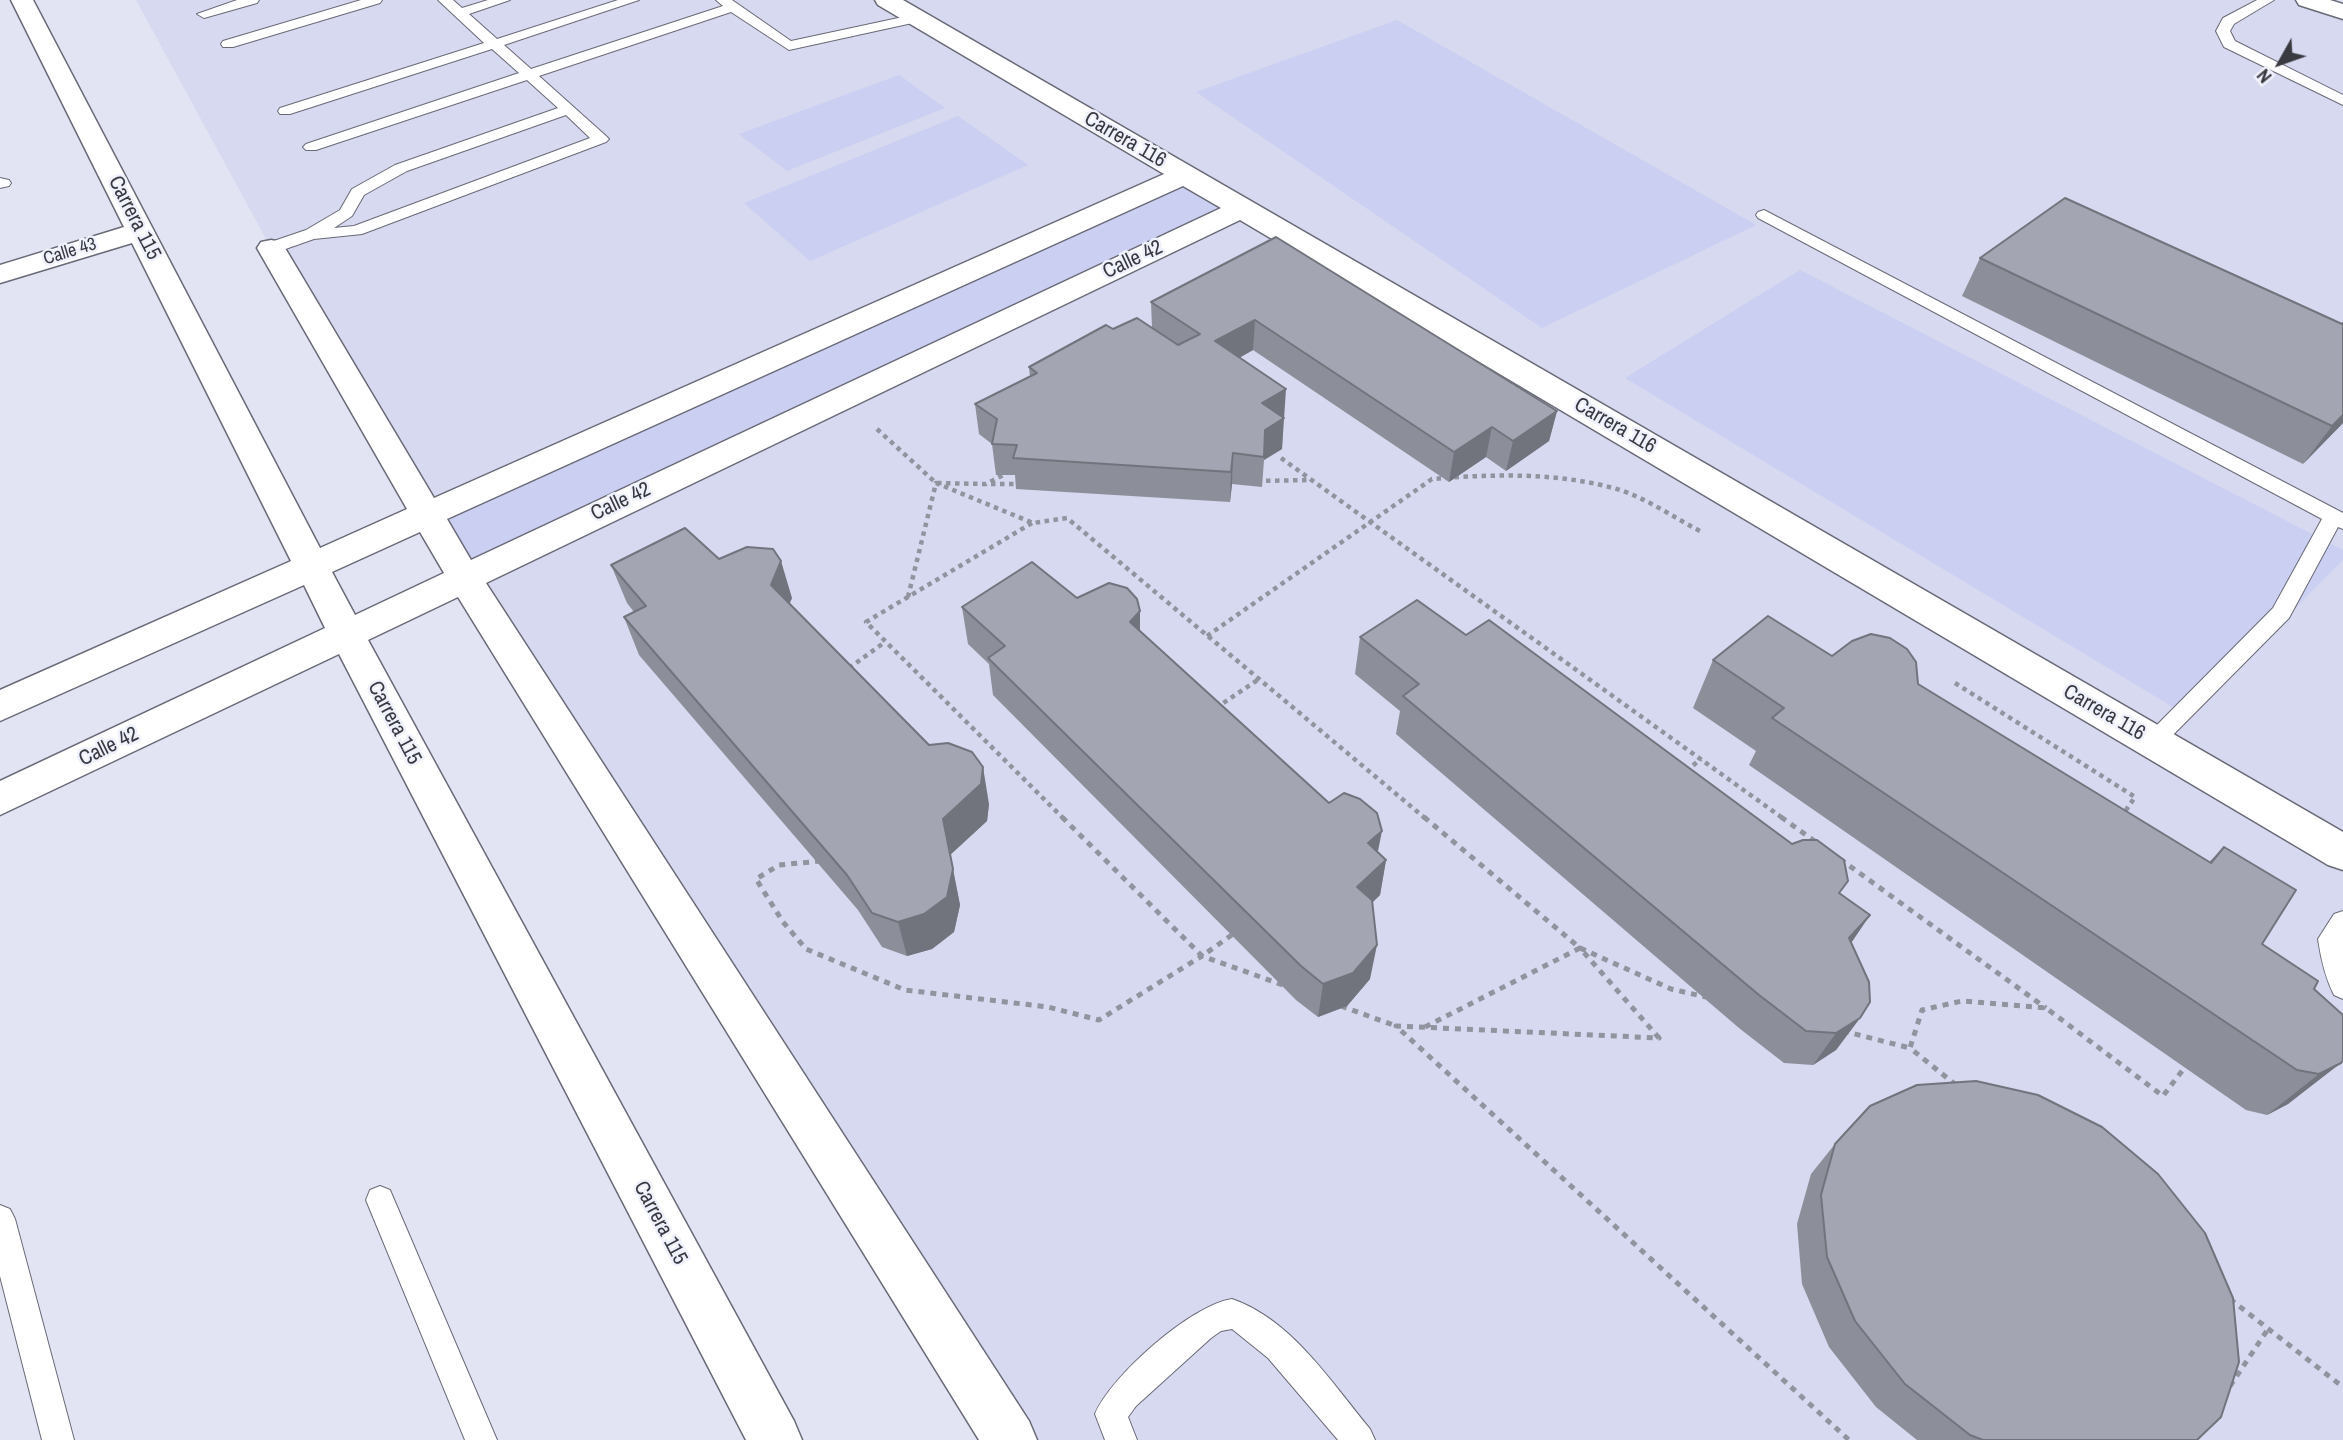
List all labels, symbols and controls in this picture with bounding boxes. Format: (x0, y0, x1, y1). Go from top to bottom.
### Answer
north arrow (2245, 28, 2315, 98)
text: N (2250, 64, 2277, 89)
street label: Carrera 116 (1079, 106, 1171, 174)
street label: Carrera 115 (102, 172, 166, 264)
street label: Calle 43 (41, 234, 99, 270)
street label: Calle 42 (1099, 235, 1167, 285)
street label: Carrera 116 (1569, 392, 1661, 460)
street label: Calle 42 (587, 477, 655, 527)
street label: Carrera 115 (362, 677, 426, 769)
street label: Carrera 116 (2058, 679, 2150, 747)
street label: Calle 42 (75, 722, 143, 772)
street label: Carrera 115 (628, 1177, 692, 1269)

